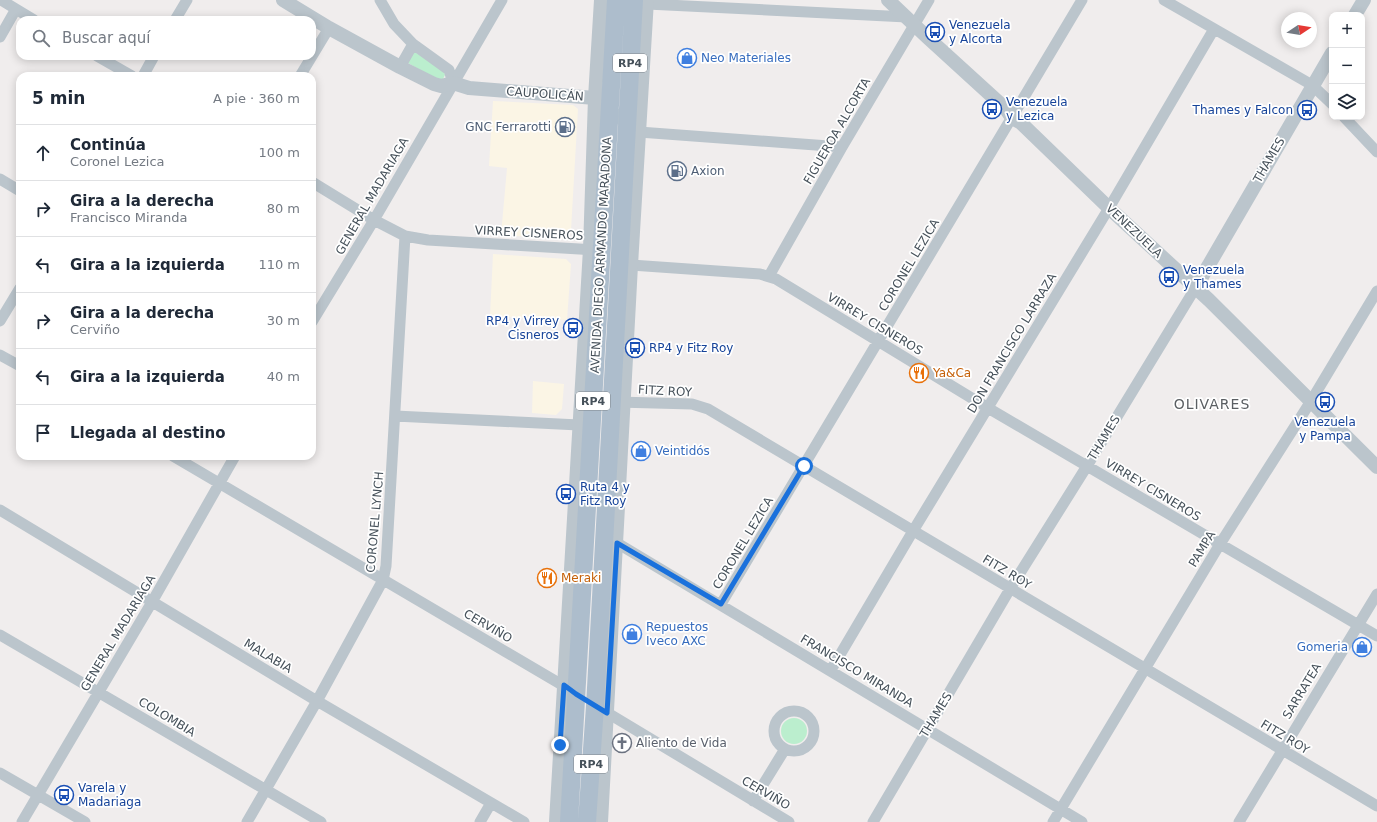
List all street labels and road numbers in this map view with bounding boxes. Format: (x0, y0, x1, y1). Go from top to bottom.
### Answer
road number: RP4 (613, 54, 647, 72)
street label: FIGUEROA ALCORTA (801, 75, 874, 187)
street label: CAUPOLICÁN (506, 83, 584, 104)
street label: GENERAL MADARIAGA (333, 134, 412, 257)
street label: THAMES (1250, 135, 1288, 186)
street label: AVENIDA DIEGO ARMANDO MARADONA (588, 136, 614, 374)
street label: VENEZUELA (1103, 201, 1166, 261)
street label: CORONEL LEZICA (876, 216, 943, 314)
street label: VIRREY CISNEROS (474, 223, 584, 243)
street label: DON FRANCISCO LARRAZA (965, 270, 1060, 415)
street label: VIRREY CISNEROS (825, 290, 925, 358)
street label: FITZ ROY (638, 383, 693, 399)
road number: RP4 (576, 392, 610, 410)
street label: THAMES (1085, 413, 1123, 464)
street label: VIRREY CISNEROS (1103, 456, 1203, 524)
street label: CORONEL LYNCH (364, 471, 386, 573)
street label: CORONEL LEZICA (710, 494, 777, 592)
street label: PAMPA (1186, 528, 1219, 570)
street label: FITZ ROY (980, 552, 1034, 592)
street label: GENERAL MADARIAGA (78, 572, 159, 694)
street label: CERVIÑO (461, 606, 515, 646)
street label: FRANCISCO MIRANDA (798, 632, 917, 711)
street label: MALABIA (241, 636, 295, 676)
street label: SARRATEA (1280, 660, 1325, 721)
street label: THAMES (917, 690, 955, 741)
street label: COLOMBIA (136, 695, 199, 740)
street label: FITZ ROY (1258, 717, 1312, 757)
road number: RP4 (574, 755, 608, 773)
street label: CERVIÑO (739, 773, 793, 813)

